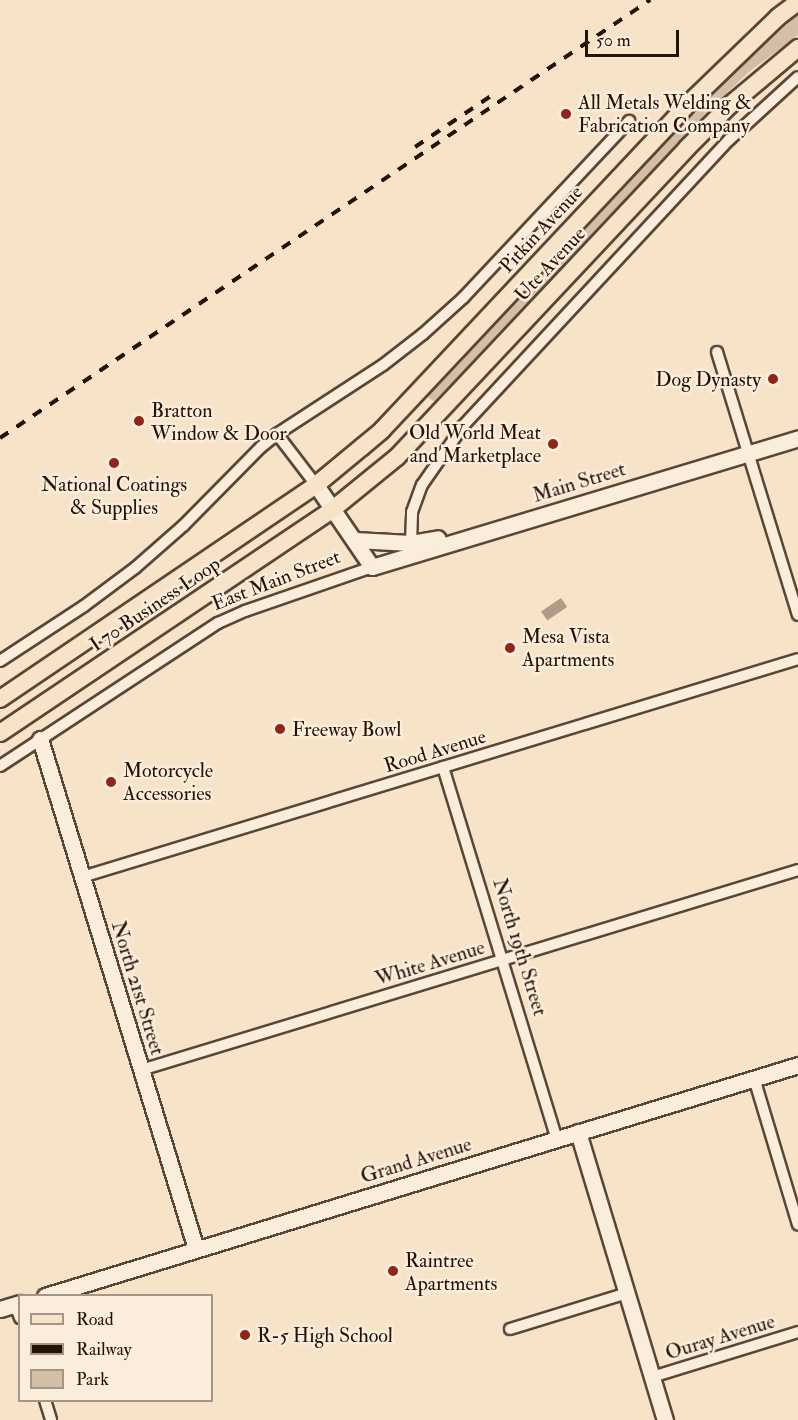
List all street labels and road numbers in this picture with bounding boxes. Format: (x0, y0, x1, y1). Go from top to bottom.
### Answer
street label: Pitkin Avenue (495, 180, 587, 278)
street label: Ute Avenue (509, 222, 591, 306)
street label: Main Street (530, 457, 628, 507)
street label: East Main Street (208, 544, 344, 616)
street label: I 70 Business Loop (85, 552, 225, 656)
street label: Rood Avenue (381, 724, 489, 778)
street label: North 19th Street (488, 875, 552, 1019)
street label: North 21st Street (106, 918, 170, 1058)
street label: White Avenue (372, 935, 488, 991)
street label: Grand Avenue (358, 1132, 474, 1188)
street label: Ouray Avenue (662, 1309, 778, 1365)

